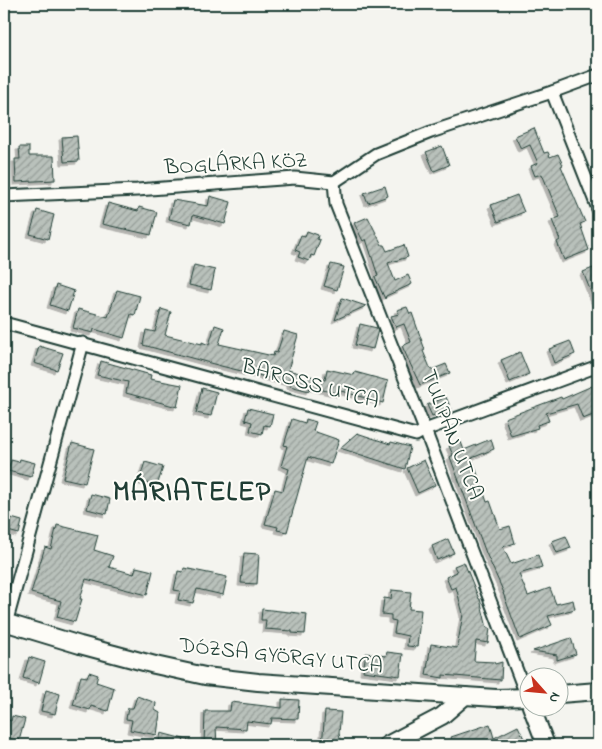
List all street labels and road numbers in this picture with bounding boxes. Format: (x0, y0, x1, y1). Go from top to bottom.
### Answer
street label: BOGLÁRKA KÖZ (163, 145, 308, 185)
street label: BAROSS UTCA (237, 351, 382, 419)
street label: TULIPÁN UTCA (411, 365, 491, 505)
street label: DÓZSA GYÖRGY UTCA (177, 630, 384, 684)

